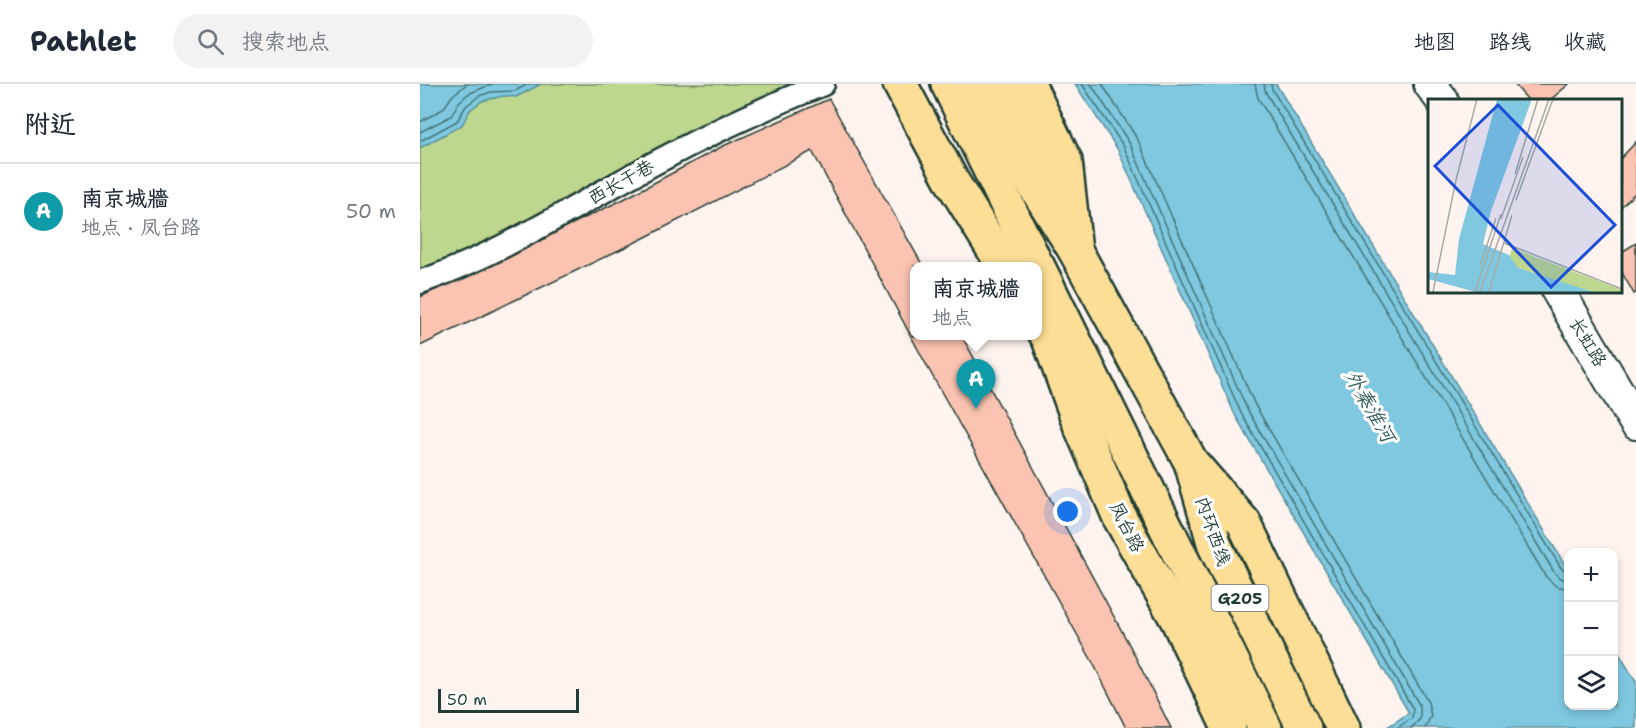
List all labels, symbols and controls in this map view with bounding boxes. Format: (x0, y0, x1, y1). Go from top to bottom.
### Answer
search box (173, 14, 593, 68)
text: Pathlet (30, 22, 137, 60)
icon: search (194, 25, 227, 58)
text: 搜索地点 (242, 27, 330, 56)
text: 地图 (1414, 28, 1456, 56)
text: 路线 (1489, 28, 1531, 56)
text: 收藏 (1564, 28, 1606, 56)
inset map (1428, 99, 1621, 292)
text: 附近 (24, 106, 76, 141)
street label: 西长干巷 (584, 154, 658, 210)
text: 南京城牆 (81, 184, 169, 213)
text: A (36, 198, 51, 224)
text: 50 m (346, 198, 396, 224)
text: 地点 · 凤台路 (81, 214, 200, 240)
popup (910, 262, 1042, 340)
text: 南京城牆 (932, 274, 1020, 303)
text: 地点 (932, 304, 972, 330)
street label: 长虹路 (1564, 313, 1612, 371)
pin: A (956, 360, 996, 409)
water label: 外秦淮河 (1339, 365, 1403, 450)
street label: 内环西线 (1190, 493, 1236, 569)
your location (1053, 497, 1082, 526)
street label: 凤台路 (1104, 497, 1150, 557)
map controls (1564, 548, 1618, 710)
button: + (1564, 548, 1618, 602)
road number: G205 (1212, 585, 1268, 611)
button: − (1564, 602, 1618, 656)
button: layers (1564, 656, 1618, 710)
scale bar (438, 686, 579, 714)
text: 50 m (447, 689, 487, 710)

